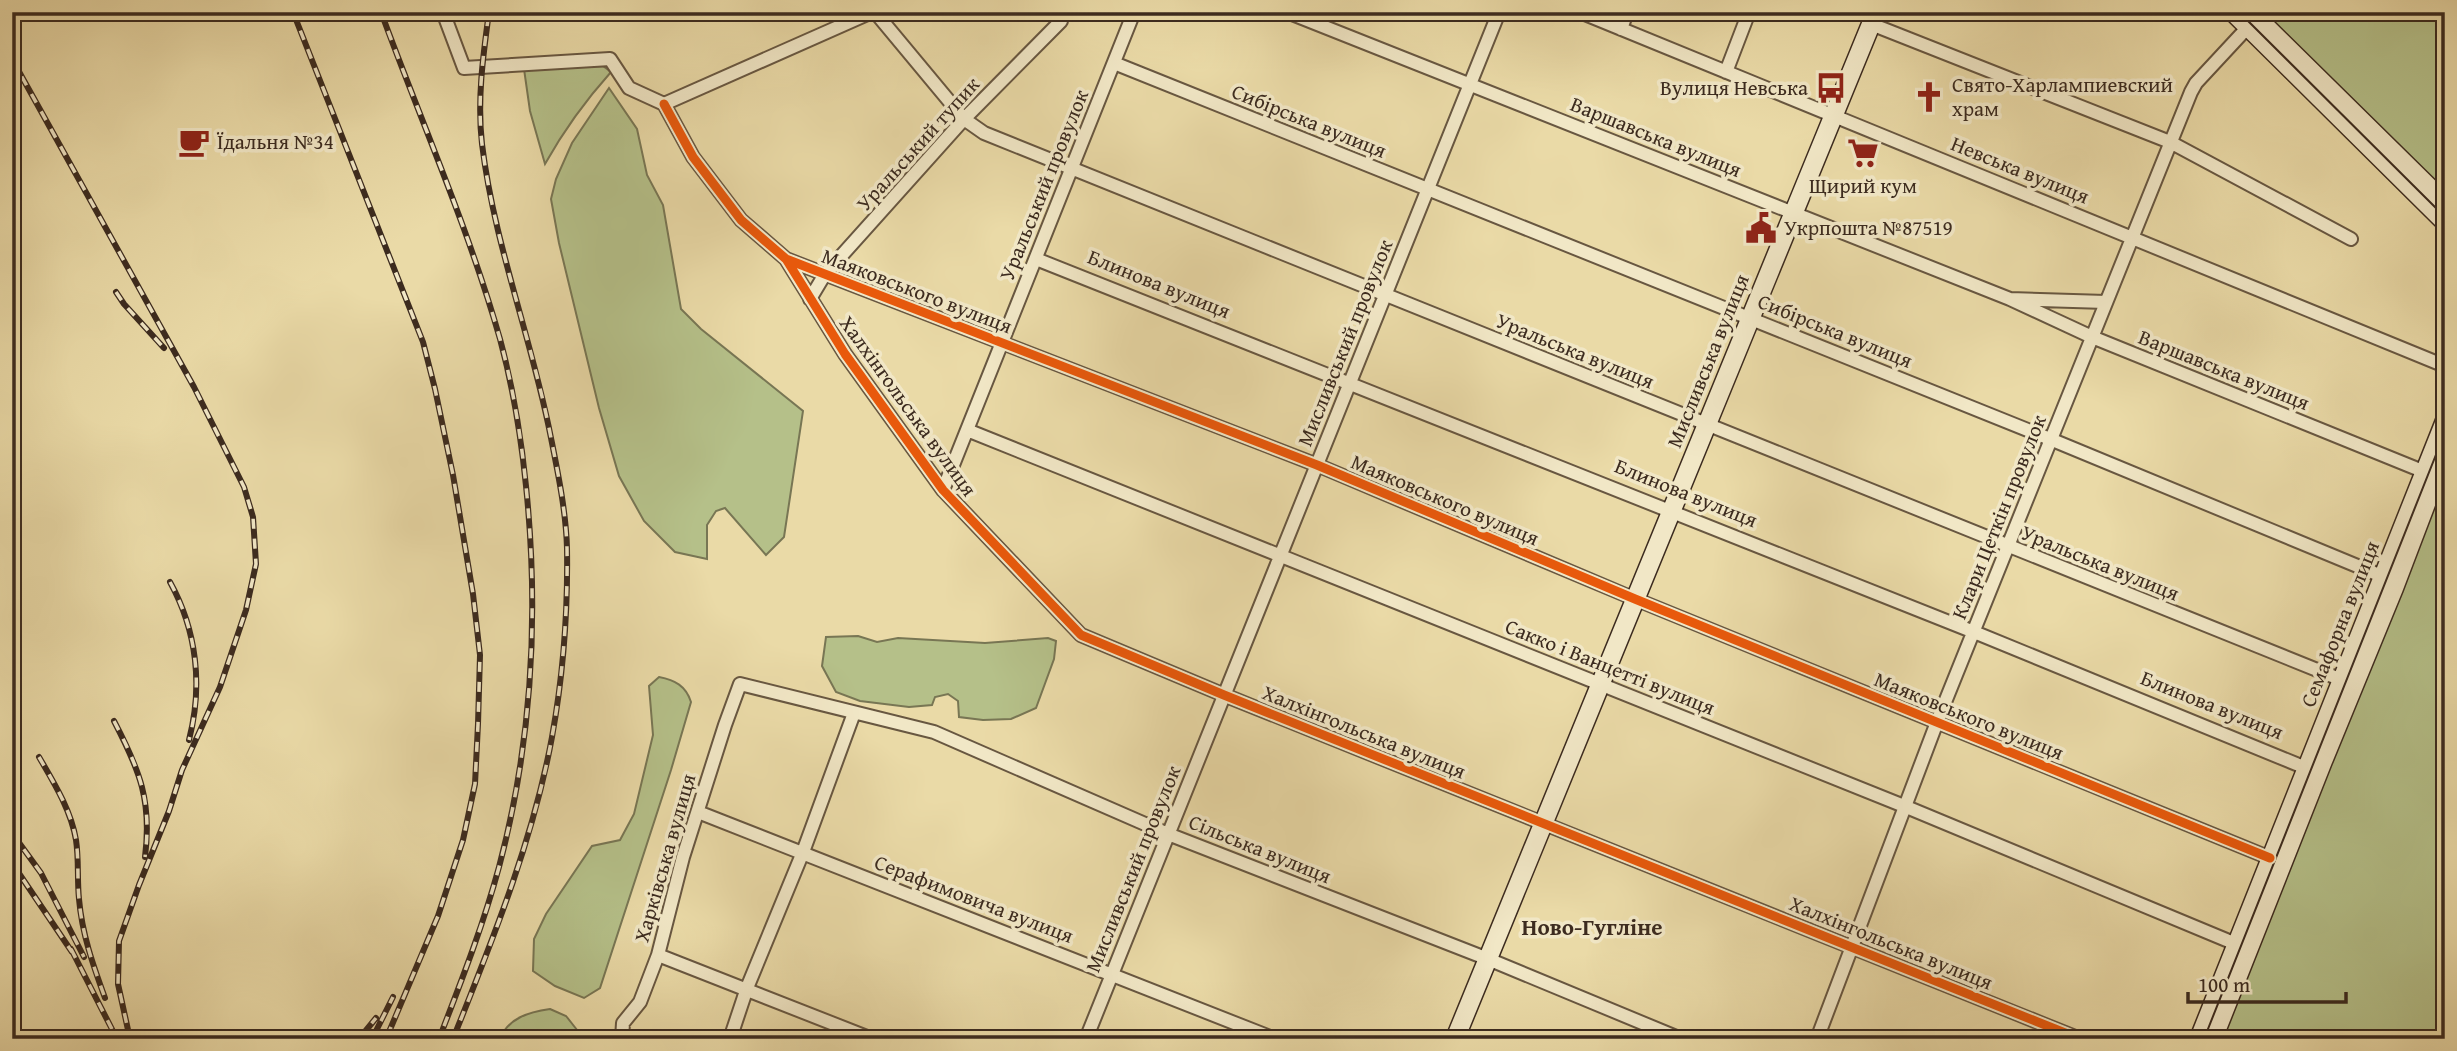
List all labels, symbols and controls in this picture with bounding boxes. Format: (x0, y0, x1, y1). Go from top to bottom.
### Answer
place label: Свято-Харлампиевский храм (1952, 69, 2173, 124)
street label: Уральський тупик (849, 70, 987, 218)
bus stop icon: Вулиця Невська (1814, 71, 1848, 105)
place label: Вулиця Невська (1660, 72, 1808, 103)
street label: Сибірська вулиця (1227, 75, 1391, 166)
church icon: Свято-Харлампиевский храм (1912, 80, 1946, 114)
street label: Уральський провулок (991, 85, 1096, 285)
street label: Варшавська вулиця (1566, 88, 1747, 185)
cafe icon: Їдальня №34 (177, 125, 211, 159)
place label: Їдальня №34 (216, 126, 334, 157)
street label: Невська вулиця (1946, 128, 2094, 211)
supermarket icon: Щирий кум (1846, 136, 1880, 170)
place label: Щирий кум (1809, 170, 1917, 201)
public building icon: Укрпошта №87519 (1744, 211, 1778, 245)
place label: Укрпошта №87519 (1784, 212, 1953, 243)
street label: Мисливський провулок (1289, 235, 1400, 451)
street label: Маяковського вулиця (817, 240, 1017, 341)
street label: Блинова вулиця (1083, 241, 1235, 326)
street label: Мисливська вулиця (1659, 269, 1757, 452)
street label: Сибірська вулиця (1753, 285, 1917, 376)
street label: Уральська вулиця (1491, 305, 1659, 397)
street label: Халхінгольська вулиця (832, 309, 985, 503)
street label: Варшавська вулиця (2134, 321, 2315, 418)
street label: Клари Цеткін провулок (1943, 410, 2054, 624)
street label: Маяковського вулиця (1346, 446, 1544, 553)
street label: Блинова вулиця (1610, 450, 1762, 535)
street label: Уральська вулиця (2016, 517, 2184, 609)
street label: Семафорна вулиця (2292, 536, 2387, 712)
street label: Сакко і Ванцетті вулиця (1501, 610, 1720, 723)
street label: Блинова вулиця (2136, 662, 2288, 747)
street label: Маяковського вулиця (1870, 663, 2069, 768)
street label: Халхінгольська вулиця (1258, 677, 1471, 787)
street label: Мисливський провулок (1077, 761, 1188, 977)
street label: Харківська вулиця (626, 770, 703, 946)
street label: Сільська вулиця (1184, 806, 1336, 891)
street label: Серафимовича вулиця (870, 846, 1079, 951)
street label: Халхінгольська вулиця (1785, 888, 1998, 998)
district label: Ново-Гугліне (1521, 910, 1663, 943)
scale bar (2188, 960, 2345, 1004)
text: 100 m (2198, 969, 2250, 1000)

